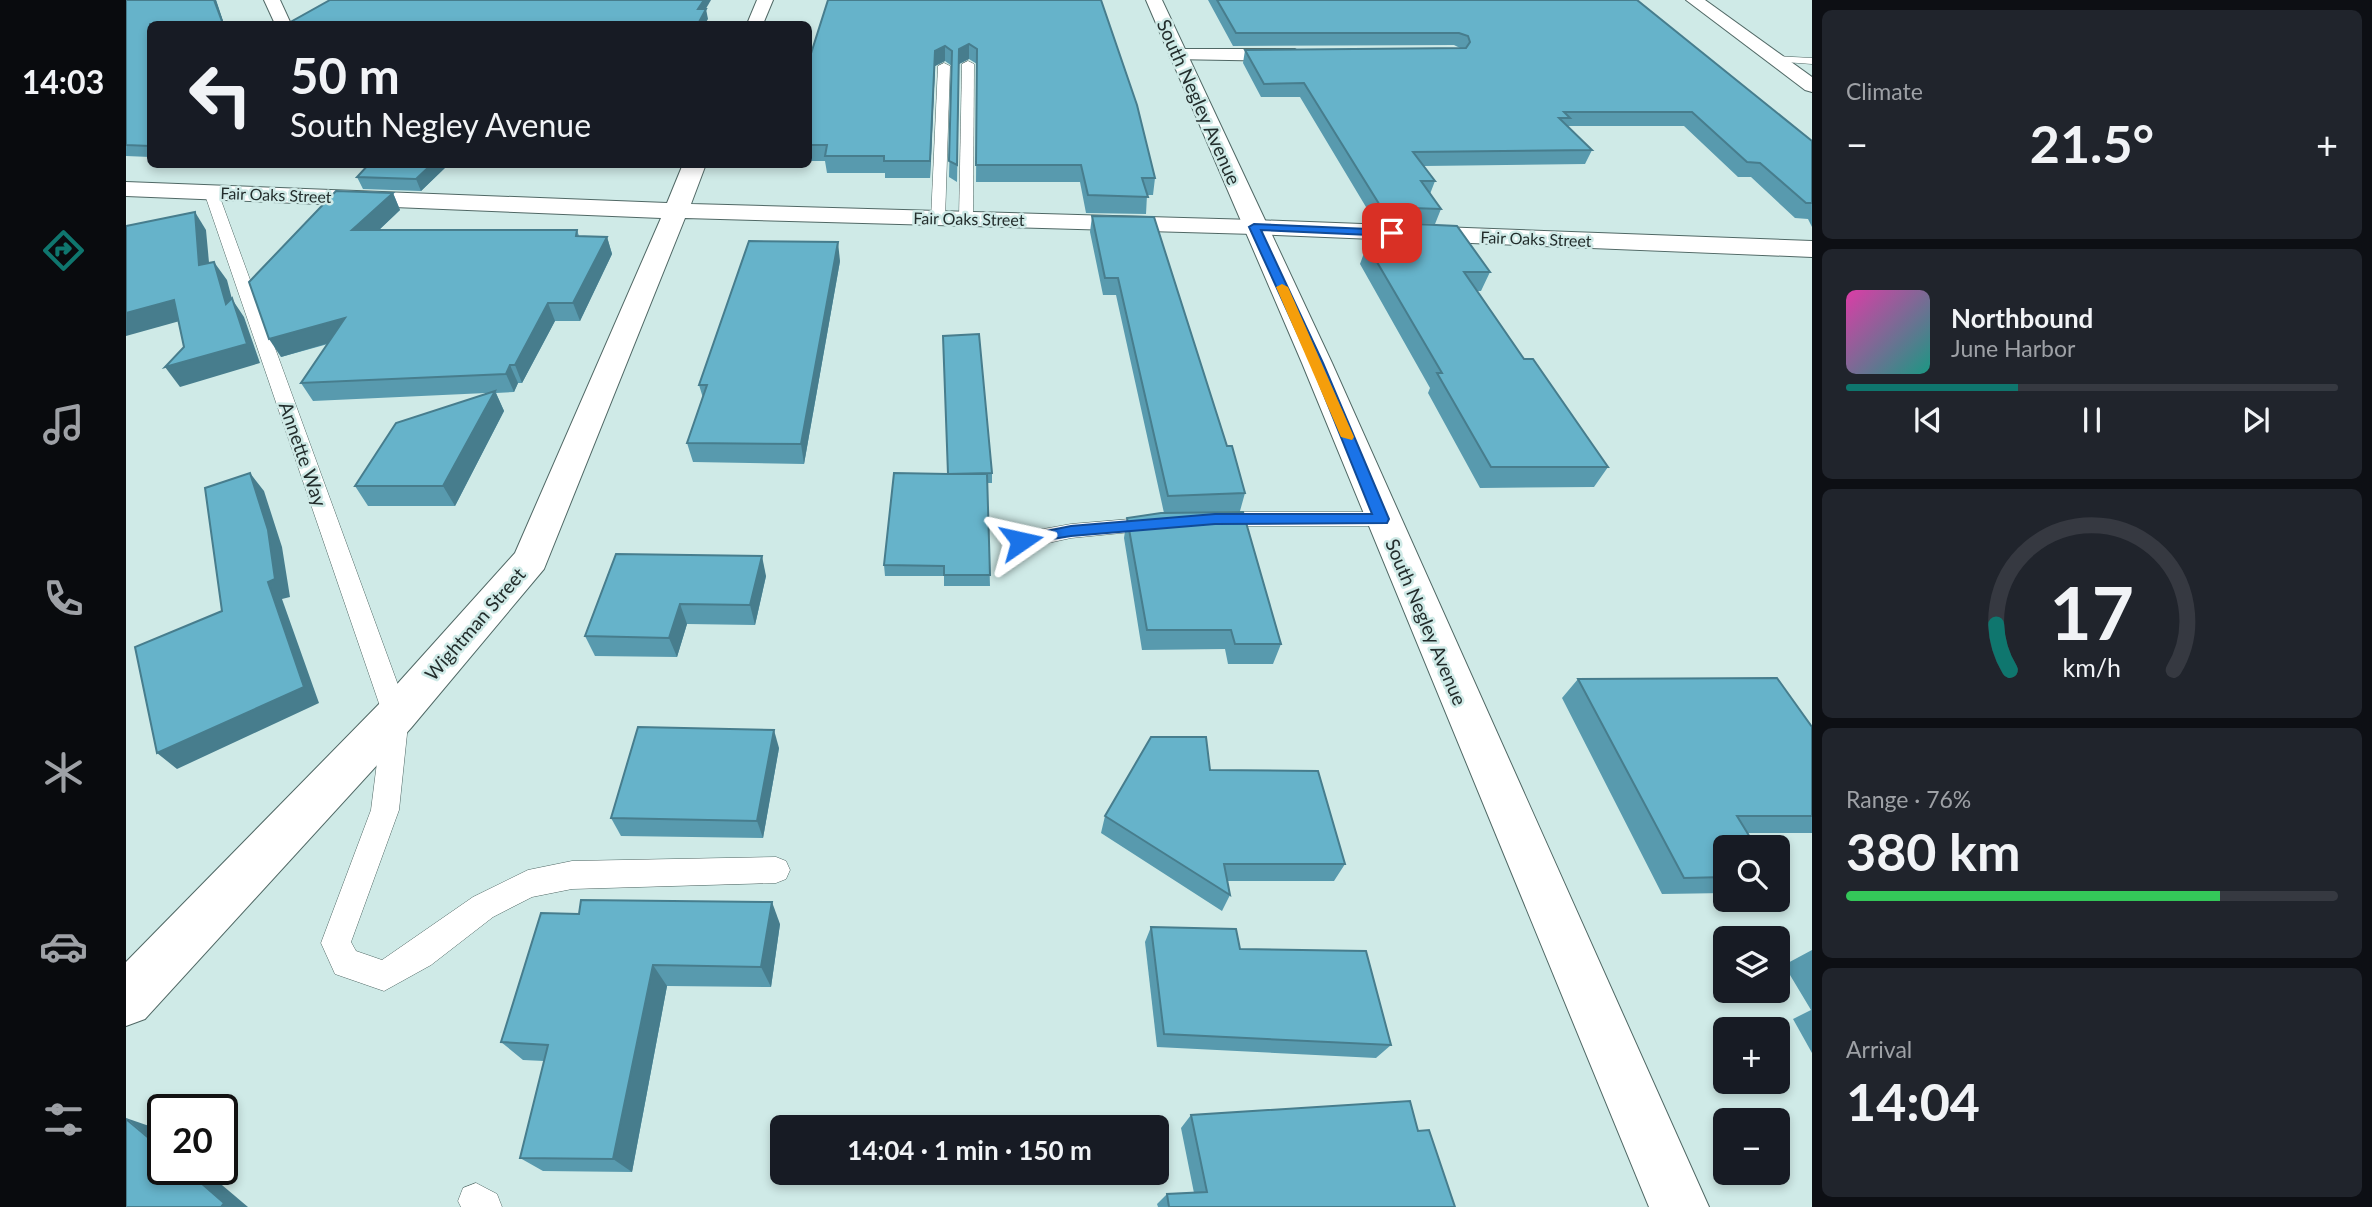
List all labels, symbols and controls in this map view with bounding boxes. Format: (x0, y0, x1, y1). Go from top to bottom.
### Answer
street label: South Negley Avenue (1153, 15, 1246, 188)
text: 50 m (290, 46, 400, 104)
icon: left (175, 49, 266, 140)
text: 14:03 (22, 62, 104, 101)
text: Climate (1846, 77, 1923, 105)
text: South Negley Avenue (290, 105, 591, 144)
text: 21.5° (2030, 112, 2154, 174)
text: − (1846, 121, 1868, 167)
text: + (2316, 121, 2338, 167)
street label: Fair Oaks Street (220, 183, 332, 206)
pin (1362, 203, 1422, 263)
street label: Fair Oaks Street (913, 208, 1025, 229)
icon: arrive (1373, 214, 1411, 252)
icon: directions (39, 226, 88, 275)
street label: Fair Oaks Street (1480, 227, 1592, 250)
text: Northbound (1951, 302, 2093, 334)
text: June Harbor (1951, 334, 2075, 362)
street label: Annette Way (275, 398, 332, 509)
icon: music (39, 400, 88, 449)
icon: previous (1909, 401, 1947, 439)
icon: pause (2073, 401, 2111, 439)
icon: next (2237, 401, 2275, 439)
position arrow (984, 504, 1058, 578)
street label: South Negley Avenue (1381, 535, 1472, 709)
street label: Wightman Street (419, 562, 530, 685)
text: 17 (2050, 568, 2134, 656)
icon: phone (39, 574, 88, 623)
text: km/h (2063, 651, 2121, 681)
icon: climate (39, 748, 88, 797)
text: Range · 76% (1846, 785, 1971, 813)
text: 380 km (1846, 820, 2020, 882)
map controls (1713, 835, 1790, 1185)
button: search (1713, 835, 1790, 912)
icon: car (39, 922, 88, 971)
button: layers (1713, 926, 1790, 1003)
button: + (1713, 1017, 1790, 1094)
text: Arrival (1846, 1035, 1912, 1063)
text: 14:04 (1846, 1070, 1980, 1132)
speed limit sign: 20 (147, 1094, 238, 1185)
icon: filters (39, 1095, 88, 1144)
button: − (1713, 1108, 1790, 1185)
text: 14:04 · 1 min · 150 m (847, 1134, 1092, 1166)

